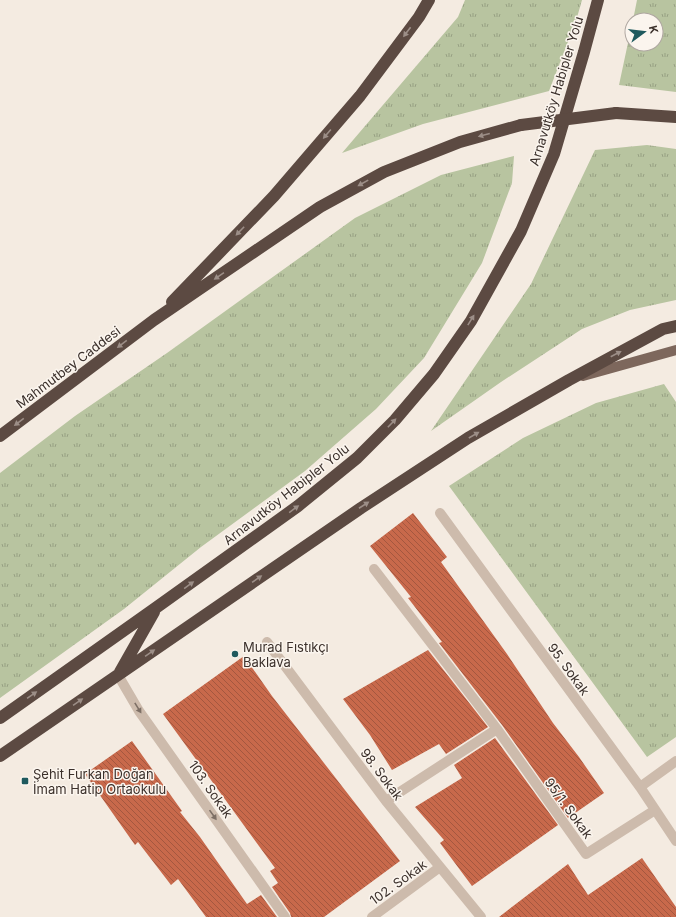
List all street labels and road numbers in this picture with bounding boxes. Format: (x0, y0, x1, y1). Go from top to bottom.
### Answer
street label: Arnavutköy Habipler Yolu (526, 14, 586, 168)
street label: Mahmutbey Caddesi (13, 323, 123, 411)
street label: Arnavutköy Habipler Yolu (220, 440, 352, 548)
street label: 95. Sokak (545, 640, 593, 698)
street label: 98. Sokak (357, 745, 407, 803)
street label: 103. Sokak (185, 757, 237, 821)
street label: 95/1. Sokak (542, 775, 596, 841)
street label: 102. Sokak (366, 856, 430, 908)

